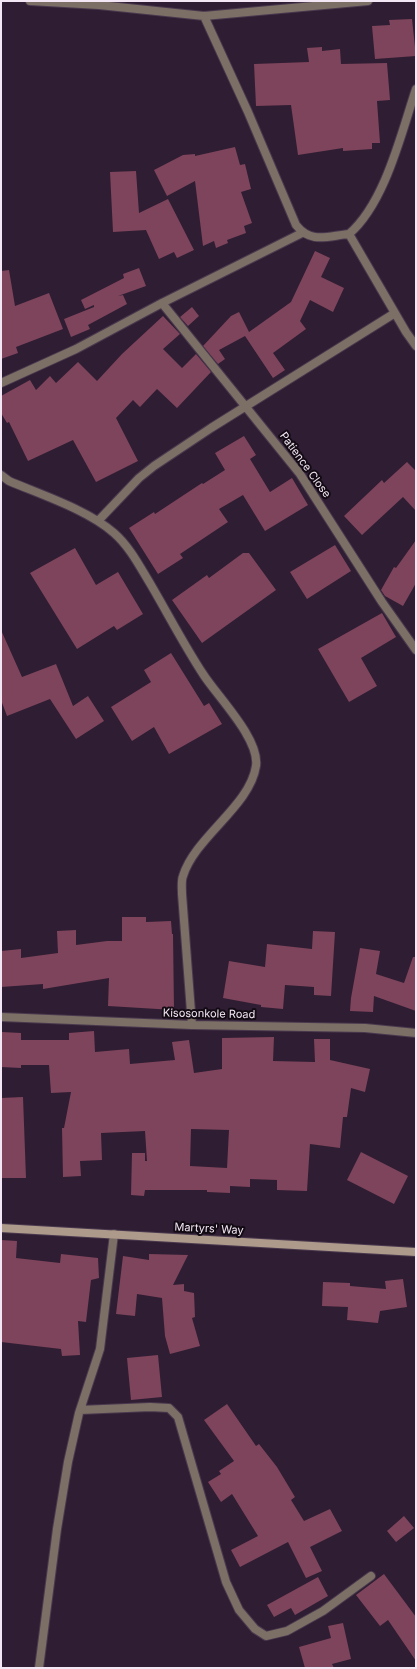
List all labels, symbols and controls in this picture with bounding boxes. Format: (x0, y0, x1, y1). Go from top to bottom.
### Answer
street label: Patience Close (277, 430, 333, 500)
street label: Kisosonkole Road (163, 1007, 255, 1021)
street label: Martyrs' Way (174, 1221, 244, 1237)

